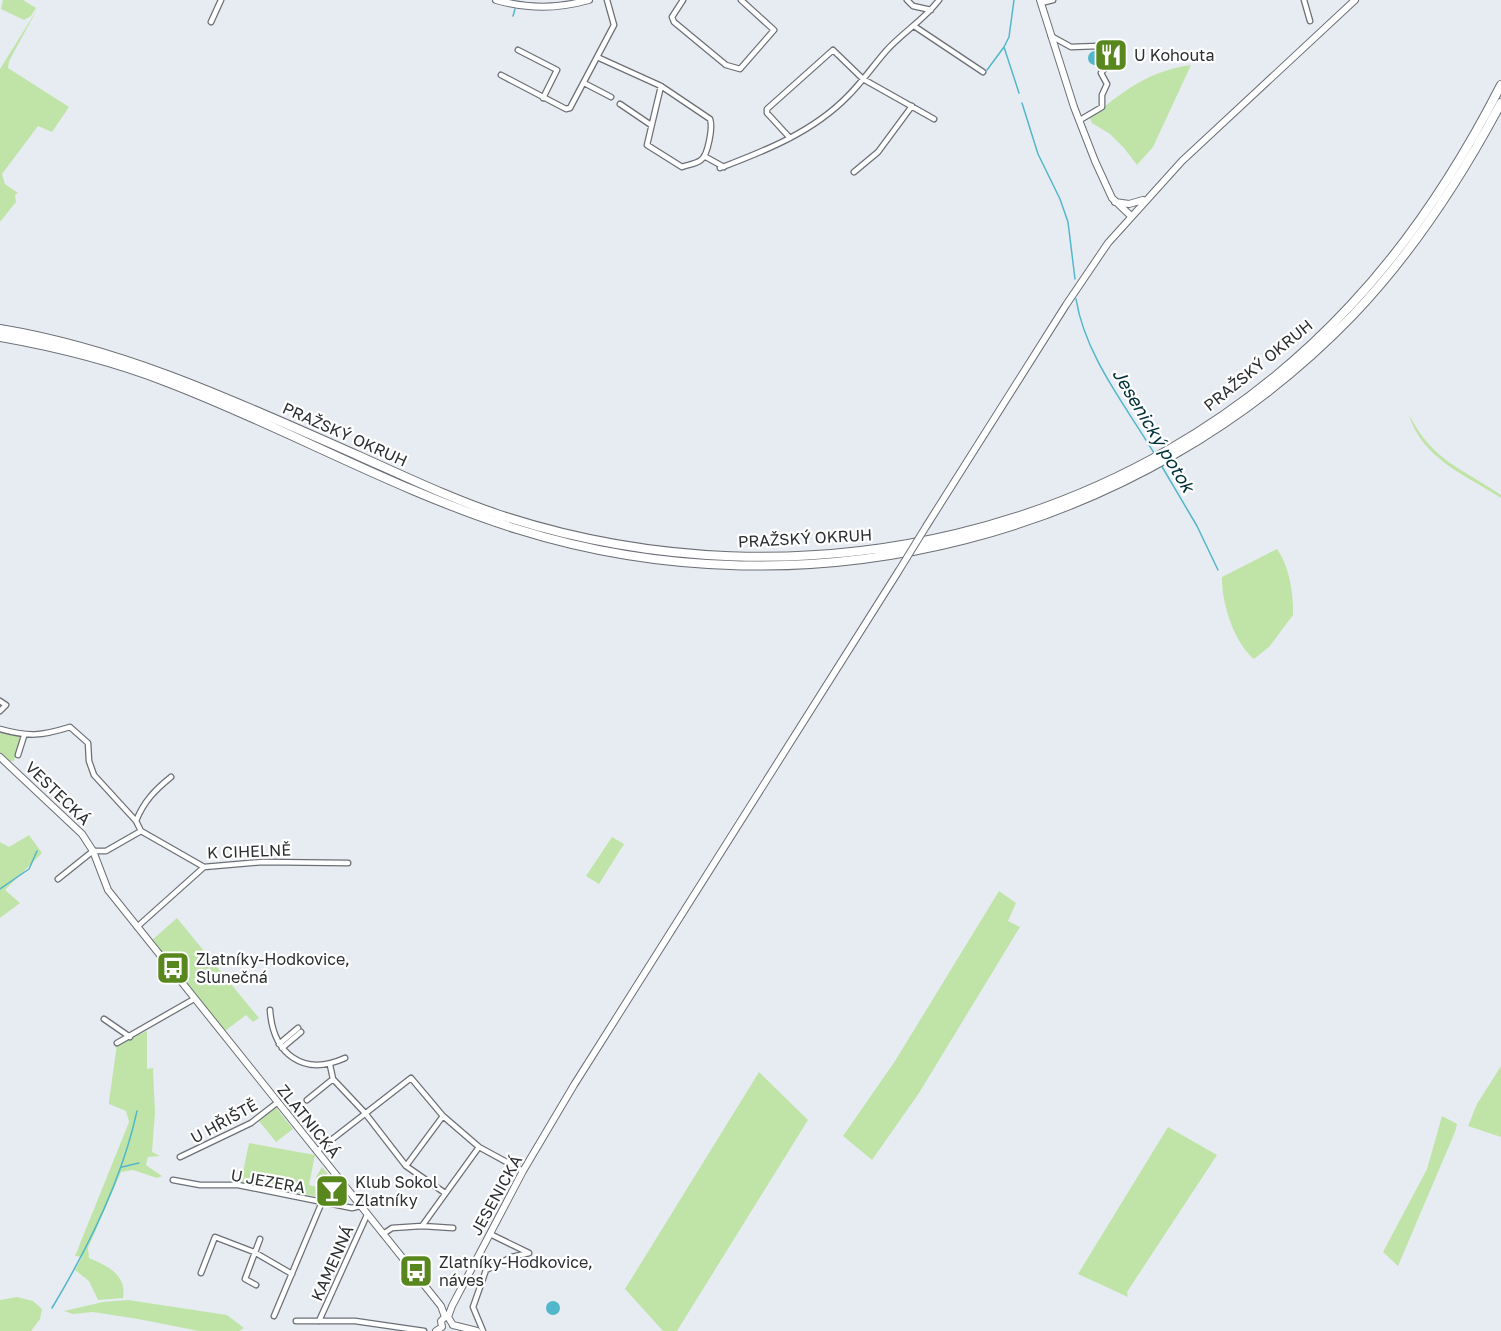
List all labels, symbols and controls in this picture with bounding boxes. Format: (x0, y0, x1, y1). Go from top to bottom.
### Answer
restaurant icon: U Kohouta (1093, 37, 1129, 73)
place label: U Kohouta (1134, 45, 1215, 65)
street label: PRAŽSKÝ OKRUH (1199, 315, 1317, 415)
water label: Jesenický potok (1108, 364, 1201, 498)
street label: PRAŽSKÝ OKRUH (280, 398, 410, 470)
street label: PRAŽSKÝ OKRUH (737, 524, 873, 552)
street label: VESTECKÁ (21, 757, 95, 829)
street label: K CIHELNĚ (207, 840, 291, 862)
place label: Zlatníky-Hodkovice, Slunečná (196, 949, 350, 987)
bus stop icon: Zlatníky-Hodkovice, Slunečná (155, 950, 191, 986)
street label: ZLATNICKÁ (273, 1080, 345, 1162)
street label: U HŘIŠTĚ (187, 1094, 261, 1148)
street label: JESENICKÁ (466, 1151, 526, 1239)
street label: U JEZERA (229, 1165, 307, 1197)
place label: Klub Sokol Zlatníky (355, 1172, 438, 1210)
bar icon: Klub Sokol Zlatníky (314, 1173, 350, 1209)
street label: KAMENNÁ (306, 1222, 358, 1304)
place label: Zlatníky-Hodkovice, náves (439, 1252, 593, 1290)
bus stop icon: Zlatníky-Hodkovice, náves (398, 1253, 434, 1289)

